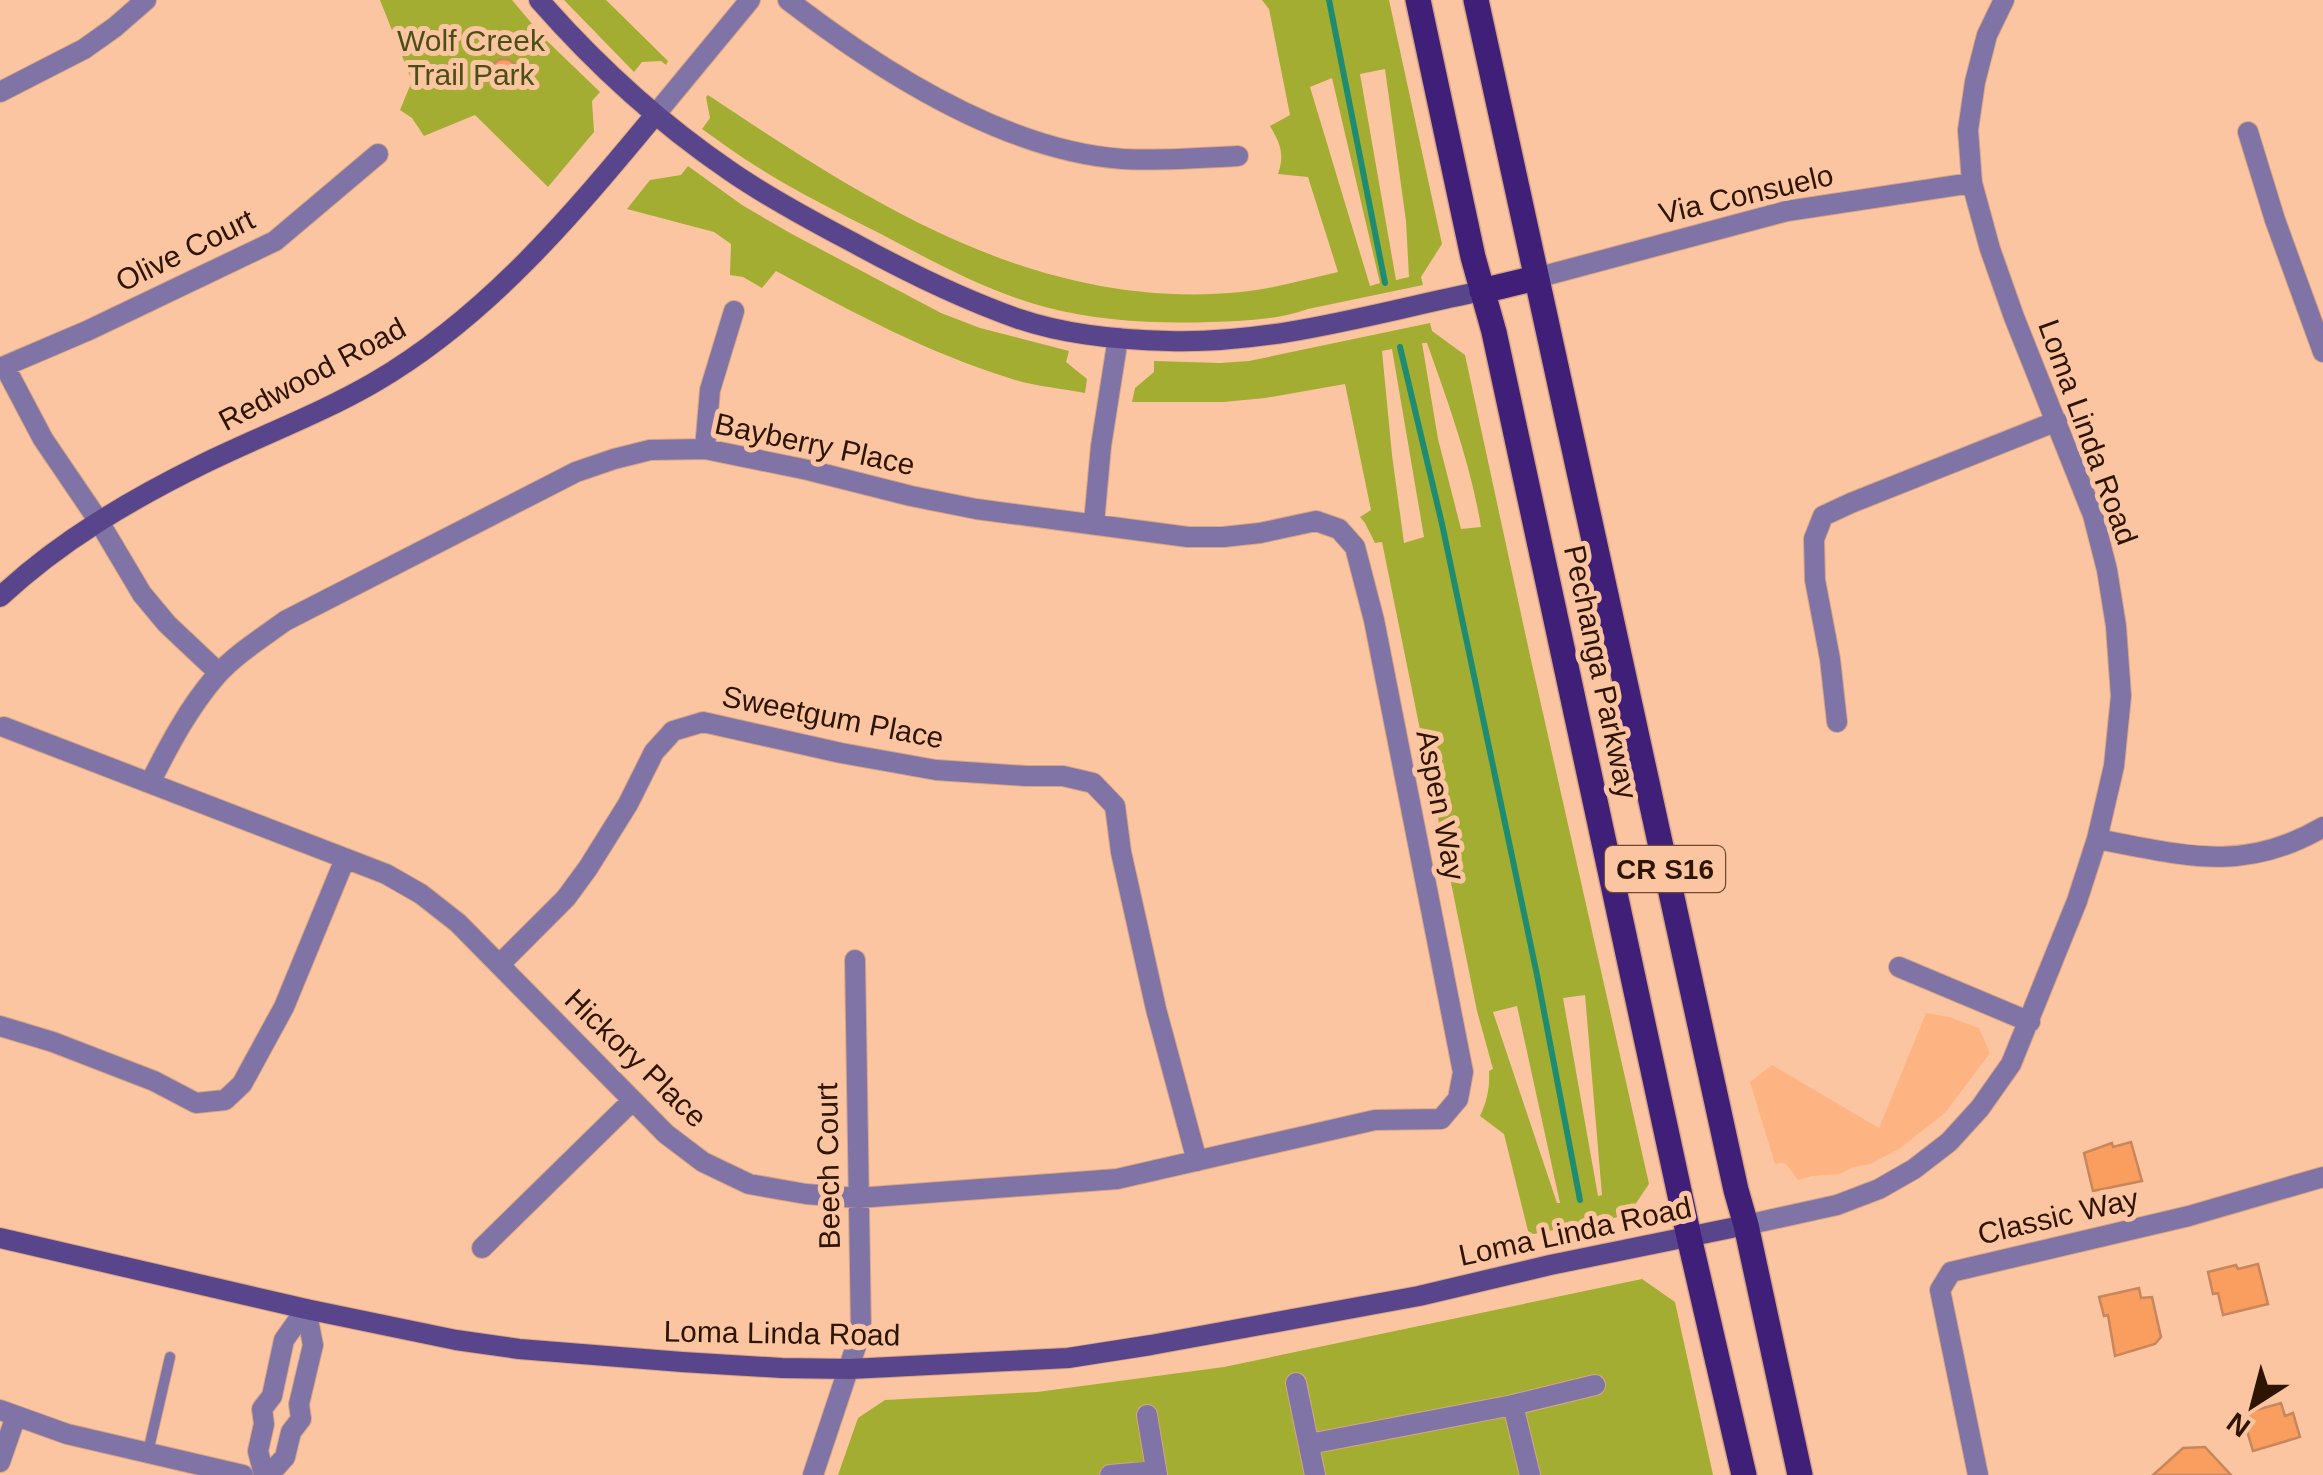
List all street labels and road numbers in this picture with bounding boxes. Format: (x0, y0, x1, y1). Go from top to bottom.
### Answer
street label: Via Consuelo (1656, 158, 1836, 230)
street label: Olive Court (110, 202, 260, 298)
street label: Redwood Road (213, 311, 411, 437)
street label: Loma Linda Road (2032, 315, 2144, 549)
street label: Bayberry Place (712, 407, 918, 481)
street label: Pechanga Parkway (1558, 542, 1644, 802)
street label: Sweetgum Place (719, 679, 947, 755)
street label: Aspen Way (1410, 727, 1472, 883)
road number: CR S16 (1605, 846, 1725, 892)
street label: Hickory Place (559, 982, 713, 1134)
street label: Beech Court (810, 1082, 846, 1250)
street label: Classic Way (1974, 1181, 2142, 1251)
street label: Loma Linda Road (1456, 1190, 1694, 1272)
street label: Loma Linda Road (663, 1314, 901, 1352)

